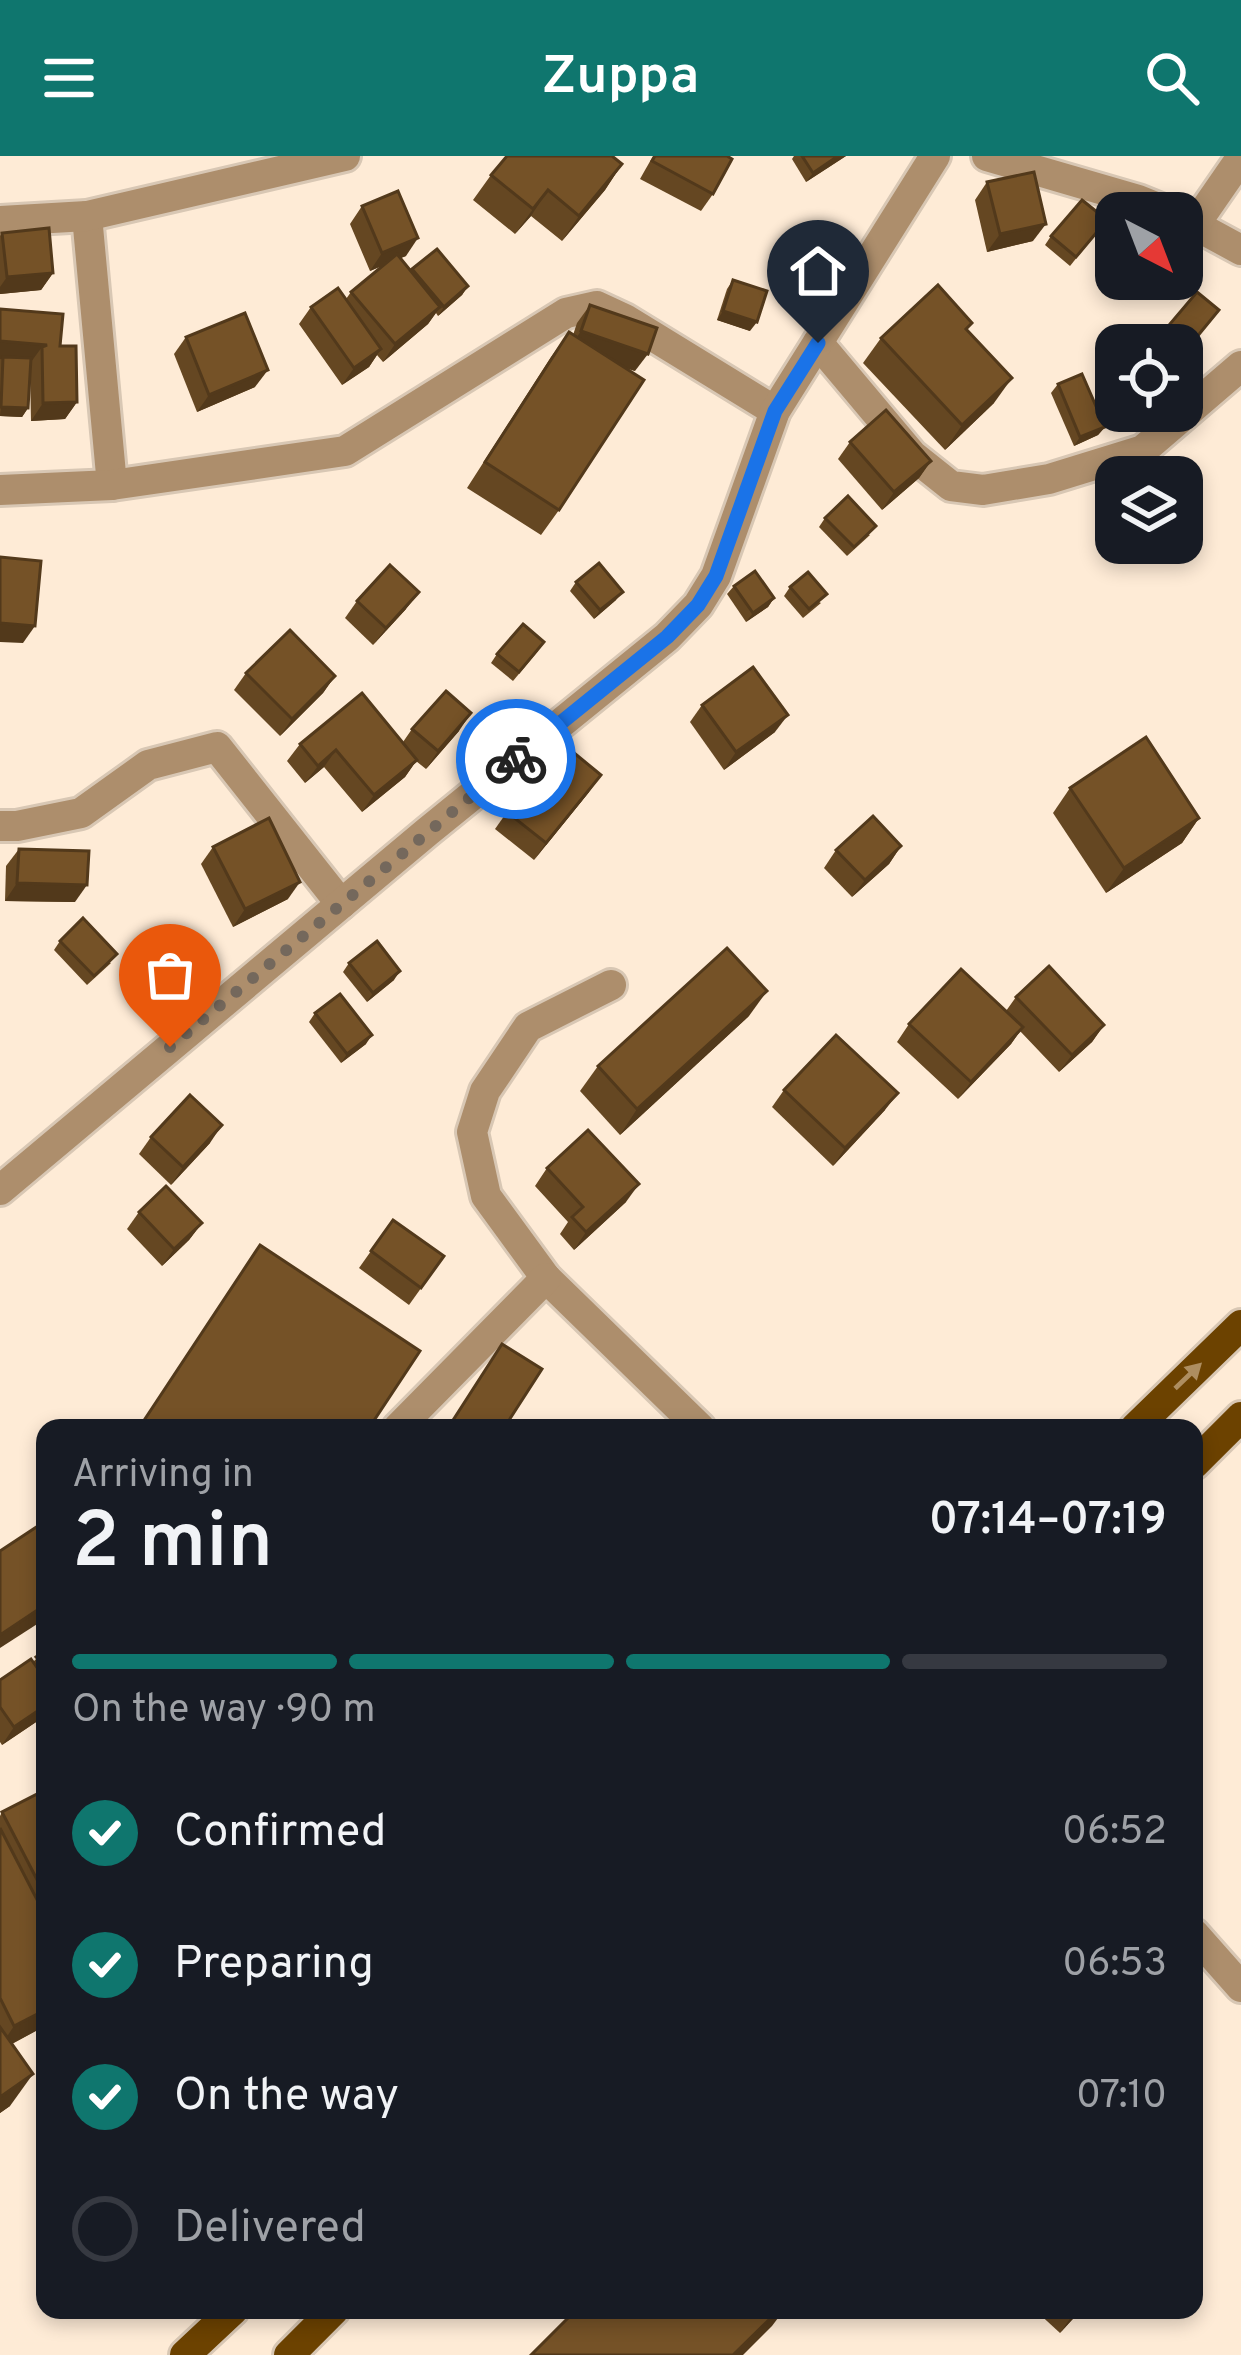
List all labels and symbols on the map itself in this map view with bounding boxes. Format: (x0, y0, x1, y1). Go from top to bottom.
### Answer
north arrow (1095, 192, 1203, 300)
pin (767, 220, 869, 343)
courier (456, 699, 576, 819)
pin (119, 924, 221, 1047)
one-way arrow (1173, 1363, 1202, 1391)

